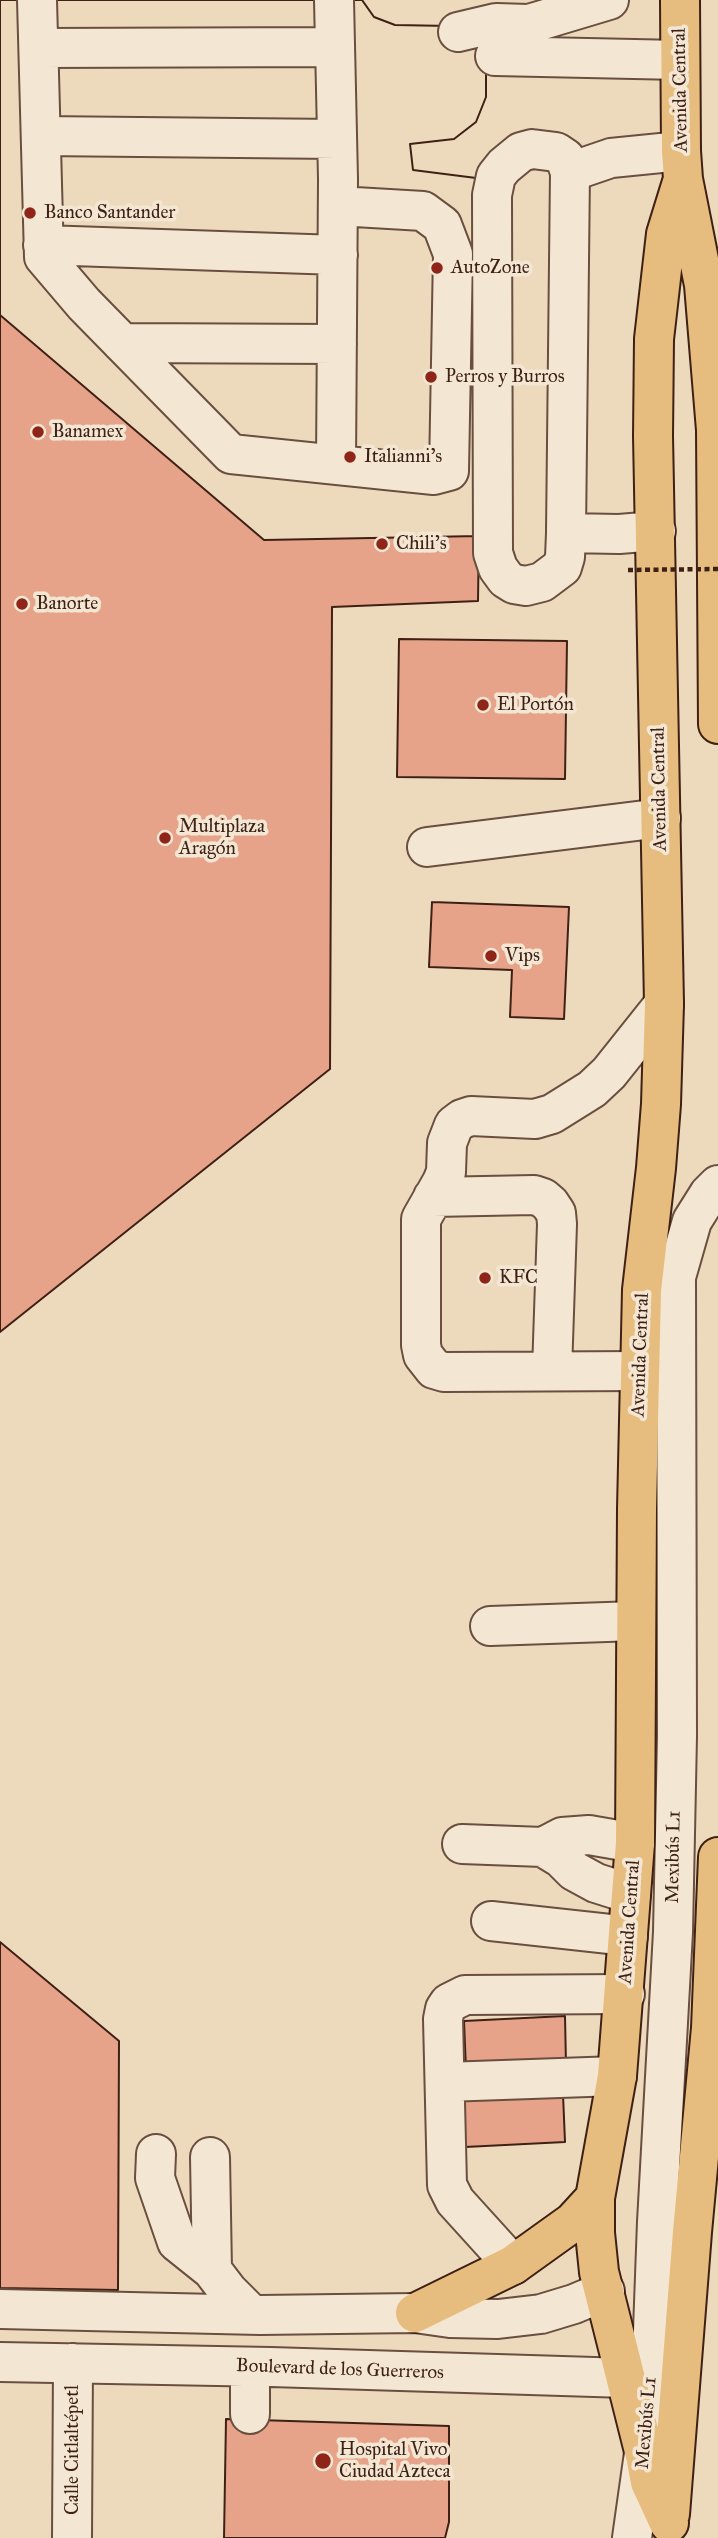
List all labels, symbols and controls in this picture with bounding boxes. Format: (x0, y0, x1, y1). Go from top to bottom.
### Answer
street label: Avenida Central (669, 28, 693, 152)
place label: Banco Santander (44, 202, 175, 224)
marker: Banco Santander (22, 205, 38, 221)
place label: AutoZone (451, 257, 530, 279)
marker: AutoZone (429, 260, 445, 276)
place label: Perros y Burros (445, 366, 565, 388)
marker: Perros y Burros (423, 369, 439, 385)
place label: Banamex (52, 421, 123, 443)
marker: Banamex (30, 424, 46, 440)
place label: Italianni's (364, 446, 442, 468)
marker: Italianni's (342, 449, 358, 465)
place label: Chili's (396, 533, 447, 555)
marker: Chili's (374, 536, 390, 552)
place label: Banorte (36, 593, 98, 615)
marker: Banorte (14, 596, 30, 612)
place label: El Portón (497, 694, 574, 716)
marker: El Portón (475, 697, 491, 713)
street label: Avenida Central (648, 727, 672, 851)
place label: Multiplaza Aragón (179, 816, 265, 860)
marker: Multiplaza Aragón (157, 830, 173, 846)
place label: Vips (505, 945, 540, 967)
marker: Vips (483, 948, 499, 964)
place label: KFC (499, 1267, 538, 1289)
marker: KFC (477, 1270, 493, 1286)
street label: Avenida Central (627, 1293, 655, 1417)
street label: Mexibús L1 (662, 1810, 686, 1904)
street label: Avenida Central (614, 1859, 646, 1985)
street label: Boulevard de los Guerreros (236, 2355, 444, 2385)
street label: Mexibús L1 (632, 2376, 662, 2470)
street label: Calle Citlaltépetl (62, 2385, 84, 2515)
place label: Hospital Vivo Ciudad Azteca (339, 2439, 451, 2483)
marker: Hospital Vivo Ciudad Azteca (313, 2451, 333, 2471)

